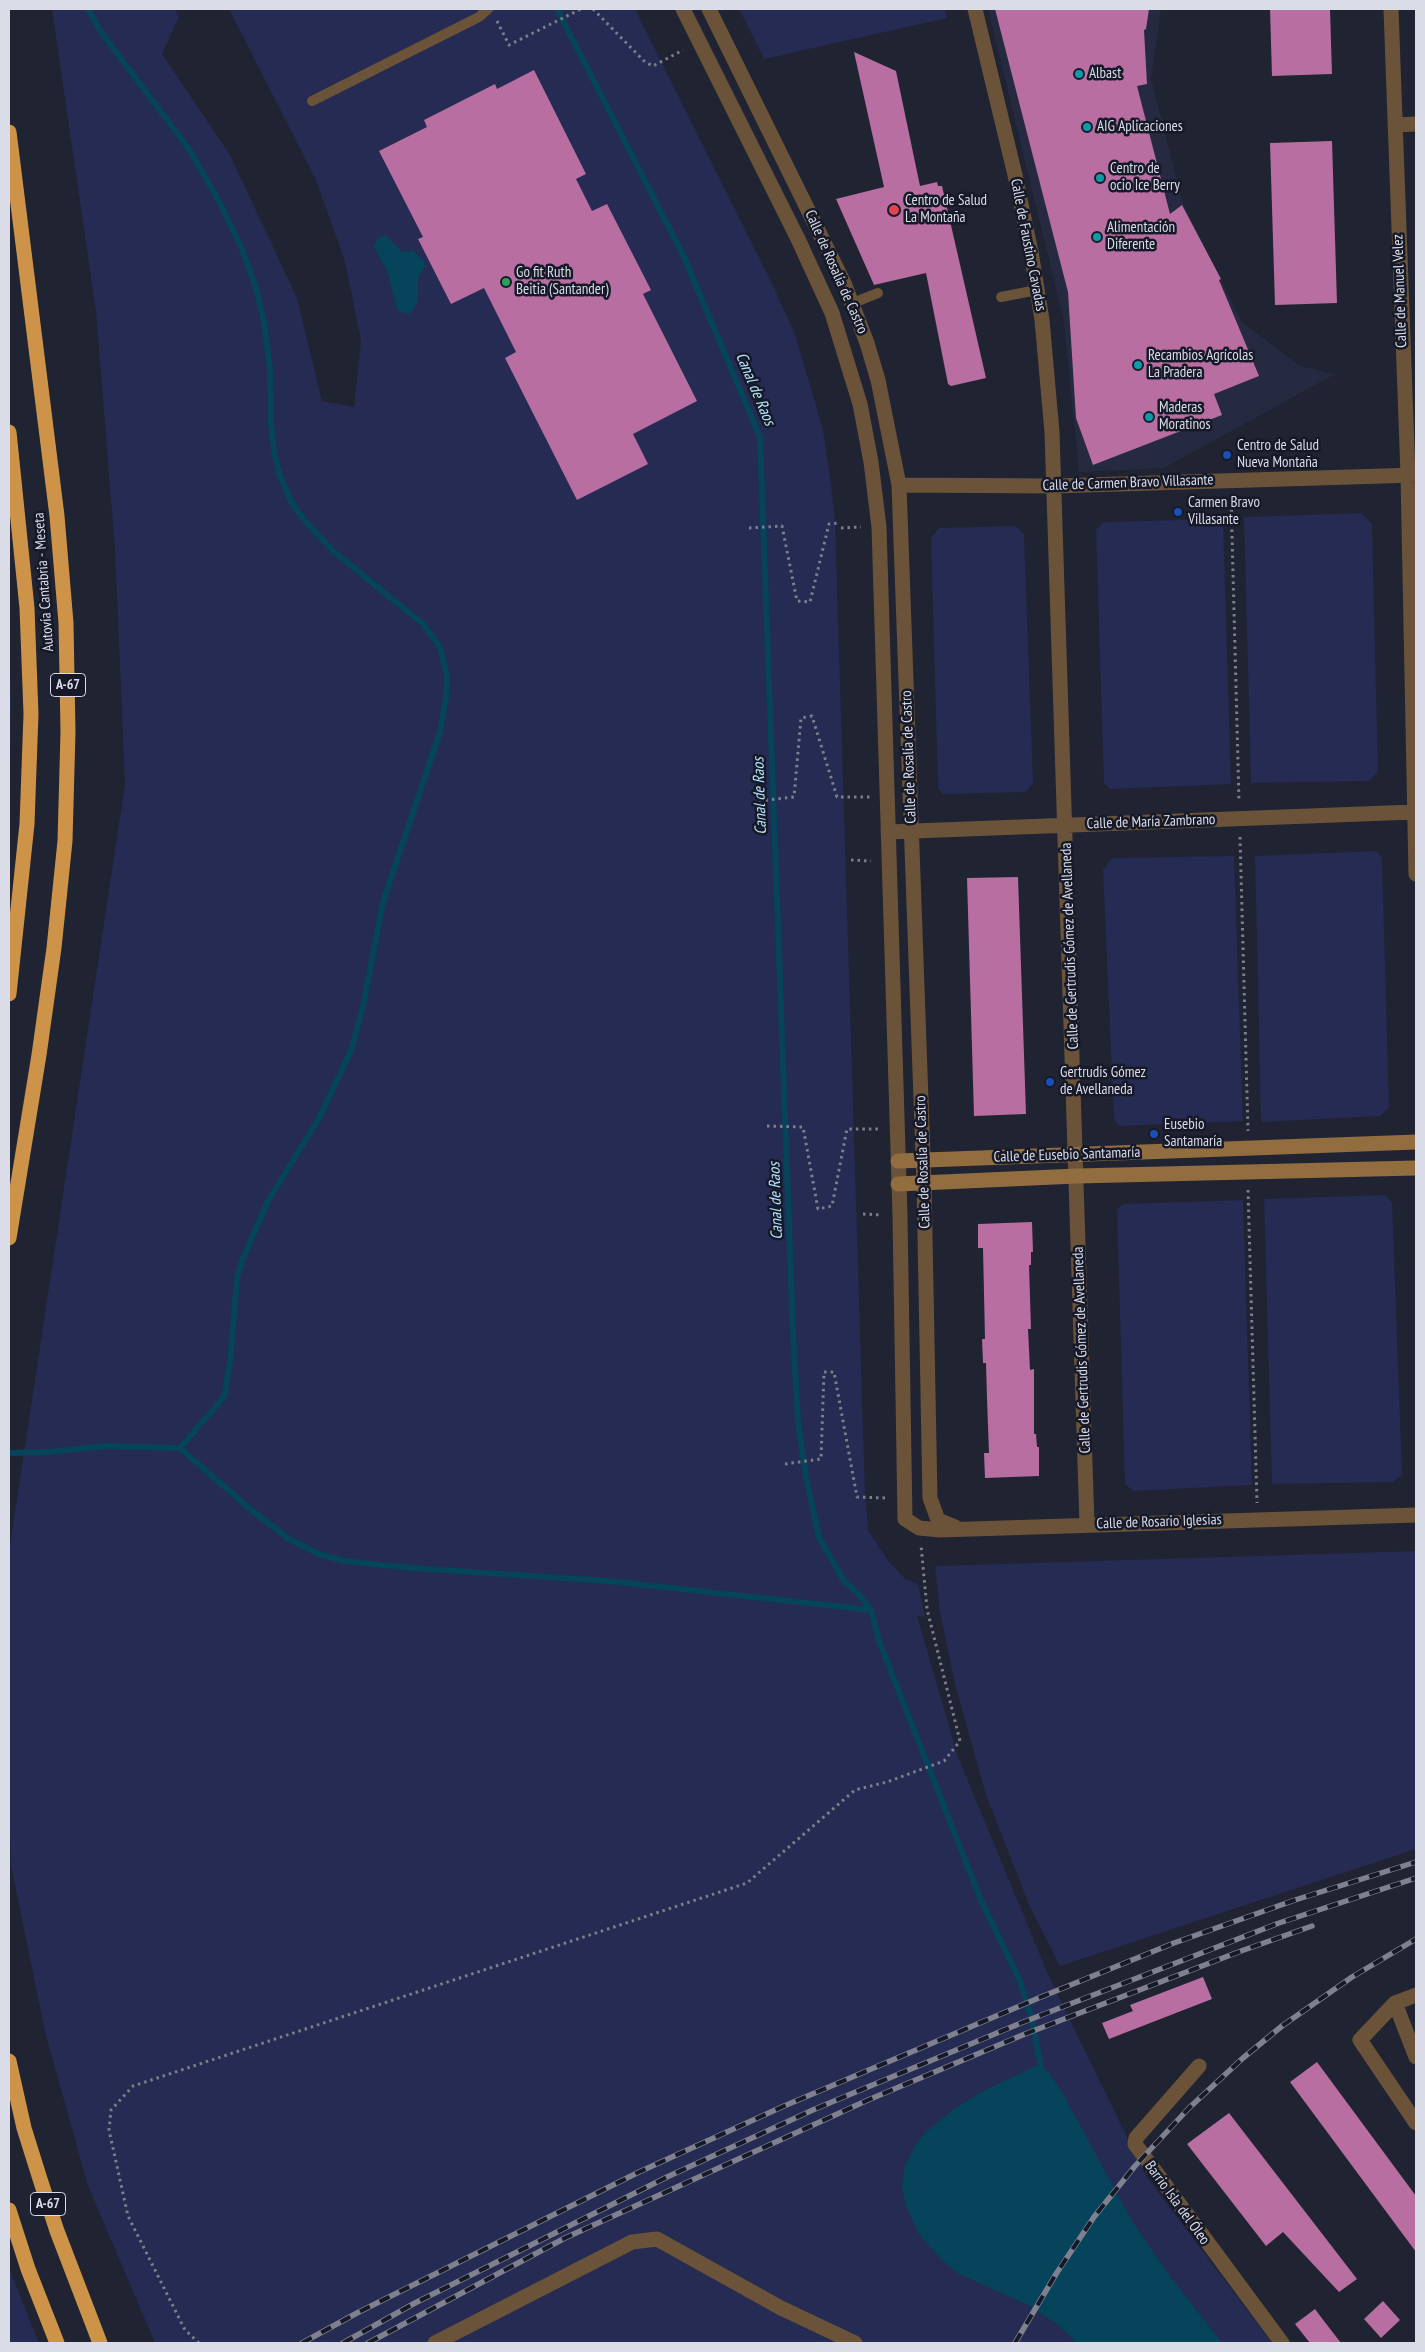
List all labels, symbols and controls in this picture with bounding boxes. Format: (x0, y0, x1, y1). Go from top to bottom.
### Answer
place label: Albast (1089, 65, 1121, 83)
marker: Albast (1073, 68, 1085, 80)
place label: AIG Aplicaciones (1097, 118, 1183, 136)
marker: AIG Aplicaciones (1081, 121, 1093, 133)
place label: Centro de ocio Ice Berry (1110, 160, 1180, 195)
marker: Centro de ocio Ice Berry (1094, 172, 1106, 184)
street label: Calle de Faustino Cavadas (1006, 177, 1050, 313)
place label: Centro de Salud La Montaña (905, 192, 987, 227)
marker: Centro de Salud La Montaña (887, 203, 901, 217)
street label: Calle de Rosalía de Castro (801, 207, 871, 337)
place label: Alimentación Diferente (1107, 219, 1175, 254)
marker: Alimentación Diferente (1091, 231, 1103, 243)
street label: Calle de Manuel Velez (1389, 234, 1411, 348)
place label: Go fit Ruth Beitia (Santander) (516, 264, 609, 299)
marker: Go fit Ruth Beitia (Santander) (500, 276, 512, 288)
place label: Recambios Agrícolas La Pradera (1148, 347, 1253, 382)
water label: Canal de Raos (731, 350, 779, 428)
marker: Recambios Agrícolas La Pradera (1132, 359, 1144, 371)
place label: Maderas Moratinos (1159, 399, 1211, 434)
marker: Maderas Moratinos (1143, 411, 1155, 423)
place label: Centro de Salud Nueva Montaña (1237, 437, 1319, 472)
marker: Centro de Salud Nueva Montaña (1221, 449, 1233, 461)
street label: Calle de Carmen Bravo Villasante (1042, 471, 1214, 495)
place label: Carmen Bravo Villasante (1188, 494, 1260, 529)
marker: Carmen Bravo Villasante (1172, 506, 1184, 518)
street label: Autovía Cantabria - Meseta (30, 512, 58, 652)
road number: A-67 (50, 674, 86, 696)
street label: Calle de Rosalía de Castro (898, 690, 920, 824)
water label: Canal de Raos (749, 757, 771, 835)
street label: Calle de María Zambrano (1086, 811, 1216, 833)
street label: Calle de Gertrudis Gómez de Avellaneda (1057, 842, 1083, 1050)
place label: Gertrudis Gómez de Avellaneda (1060, 1064, 1146, 1099)
marker: Gertrudis Gómez de Avellaneda (1044, 1076, 1056, 1088)
street label: Calle de Rosalía de Castro (912, 1095, 934, 1229)
place label: Eusebio Santamaría (1164, 1116, 1222, 1151)
marker: Eusebio Santamaría (1148, 1128, 1160, 1140)
street label: Calle de Eusebio Santamaría (993, 1143, 1141, 1167)
water label: Canal de Raos (765, 1162, 787, 1240)
street label: Calle de Gertrudis Gómez de Avellaneda (1069, 1246, 1095, 1454)
street label: Calle de Rosario Iglesias (1096, 1511, 1222, 1533)
street label: Barrio Isla del Óleo (1141, 2158, 1213, 2248)
road number: A-67 (30, 2192, 66, 2216)

